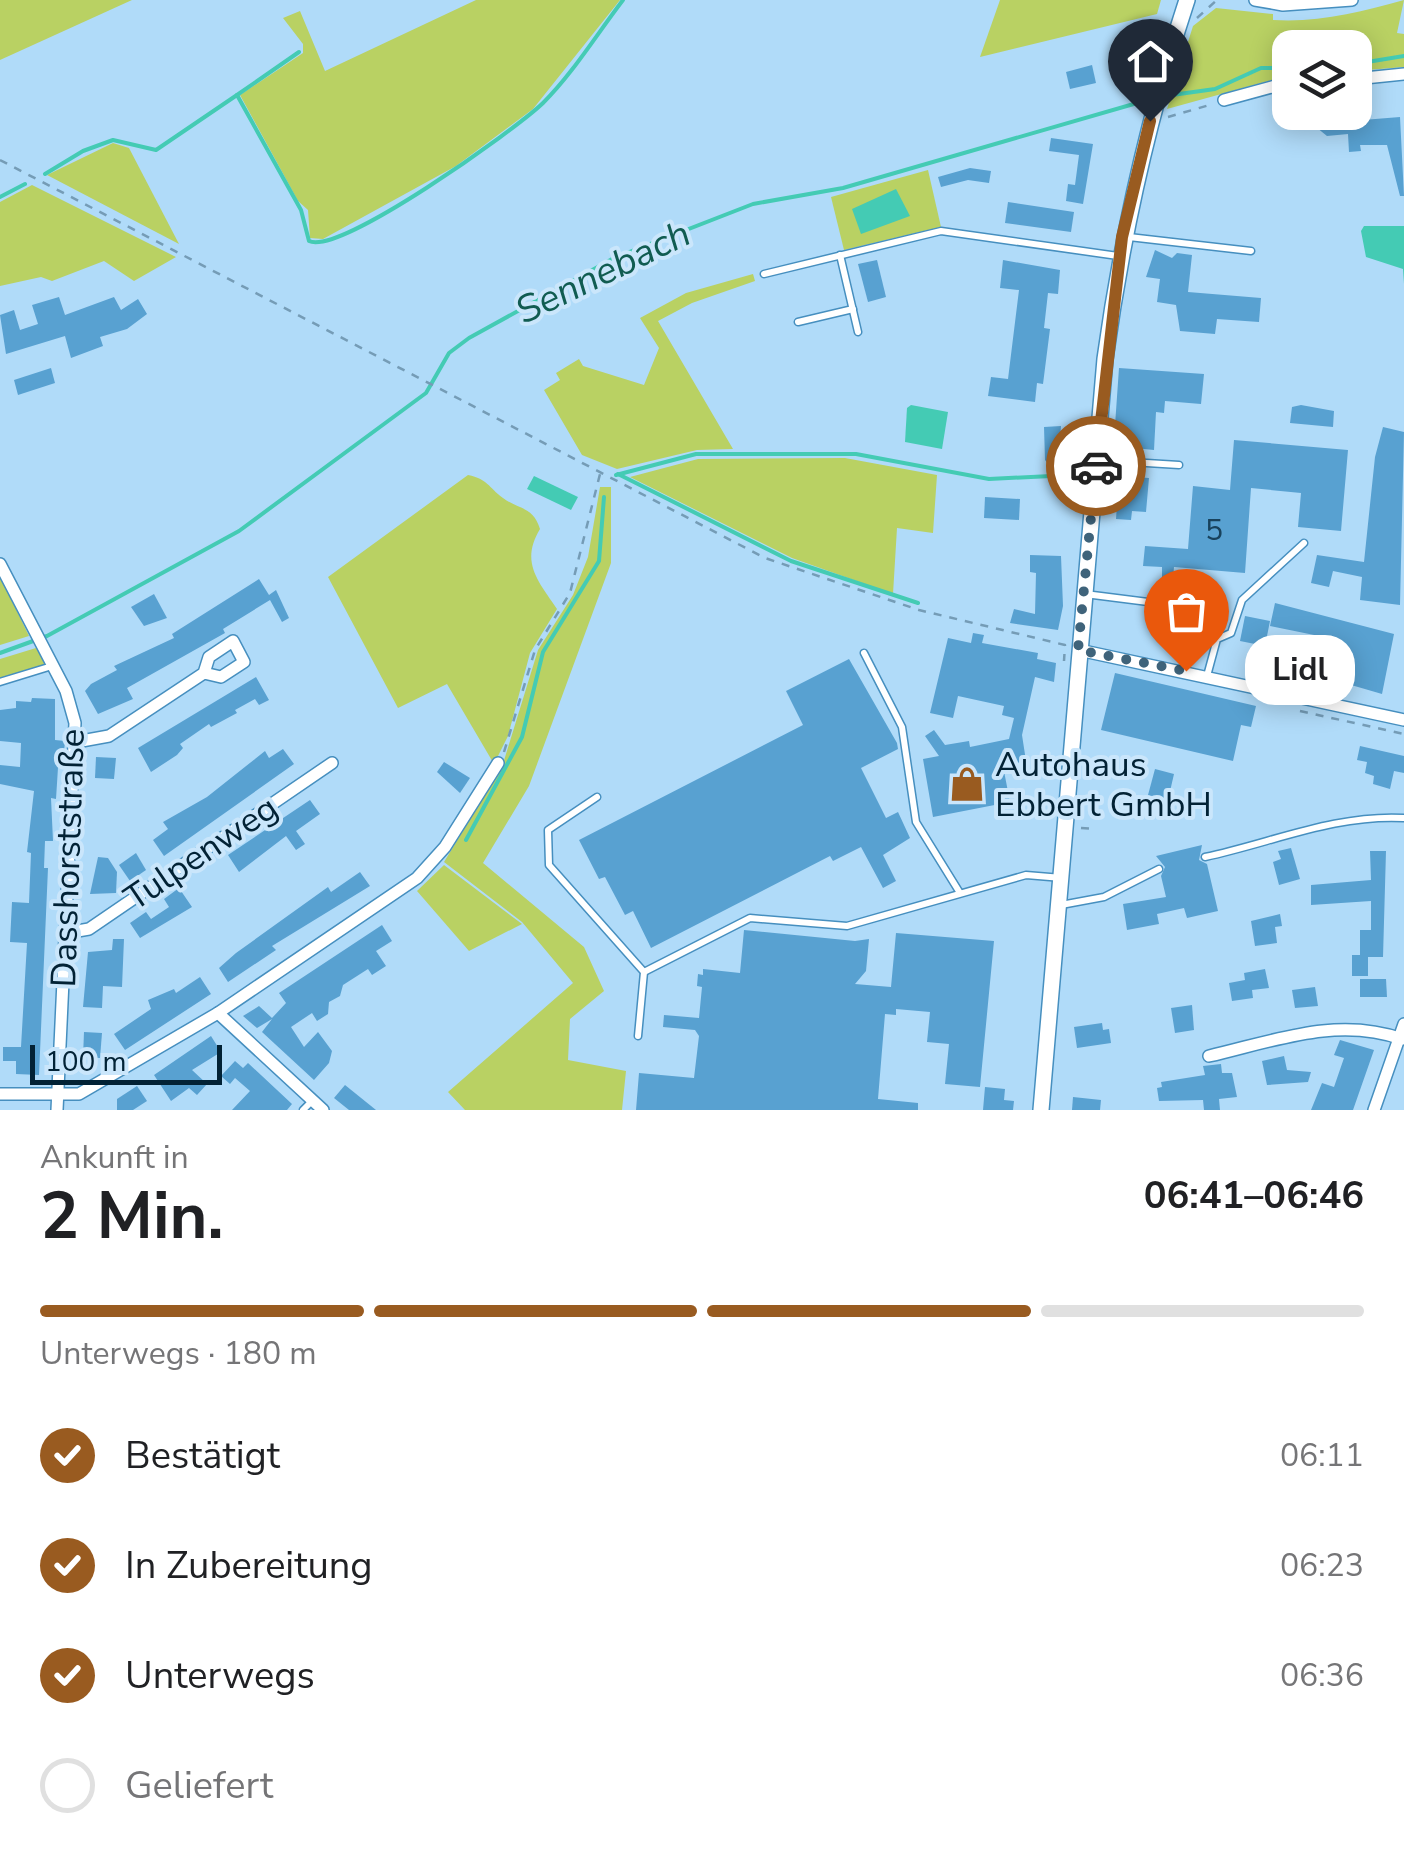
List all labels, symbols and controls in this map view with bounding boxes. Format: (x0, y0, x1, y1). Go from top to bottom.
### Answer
pin (1108, 19, 1193, 122)
map controls (1272, 30, 1372, 130)
button: layers (1272, 30, 1372, 130)
icon: home (1123, 34, 1178, 89)
water label: Sennebach (507, 208, 699, 336)
courier (1046, 416, 1146, 516)
icon: car (1069, 439, 1124, 494)
house number: 5 (1205, 510, 1223, 551)
pin (1144, 569, 1229, 672)
icon: bag (1159, 584, 1214, 639)
callout: Lidl (1246, 636, 1356, 706)
text: Lidl (1272, 648, 1328, 691)
street label: Dasshorststraße (40, 728, 96, 988)
place label: Autohaus Ebbert GmbH (995, 741, 1212, 828)
shop icon: Autohaus Ebbert GmbH (948, 765, 986, 803)
street label: Tulpenweg (115, 784, 287, 922)
scale bar (30, 1040, 222, 1084)
text: 100 m (45, 1043, 127, 1081)
text: Ankunft in (40, 1136, 189, 1179)
text: 06:41–06:46 (1144, 1170, 1364, 1221)
text: 2 Min. (40, 1172, 224, 1261)
text: Unterwegs · 180 m (40, 1332, 317, 1375)
icon: check (40, 1428, 95, 1483)
text: Bestätigt (125, 1430, 280, 1481)
text: 06:11 (1280, 1434, 1364, 1477)
icon: check (40, 1538, 95, 1593)
text: In Zubereitung (125, 1540, 373, 1591)
text: 06:23 (1280, 1544, 1364, 1587)
icon: check (40, 1648, 95, 1703)
text: Unterwegs (125, 1650, 315, 1701)
text: 06:36 (1280, 1654, 1364, 1697)
text: Geliefert (125, 1760, 273, 1811)

